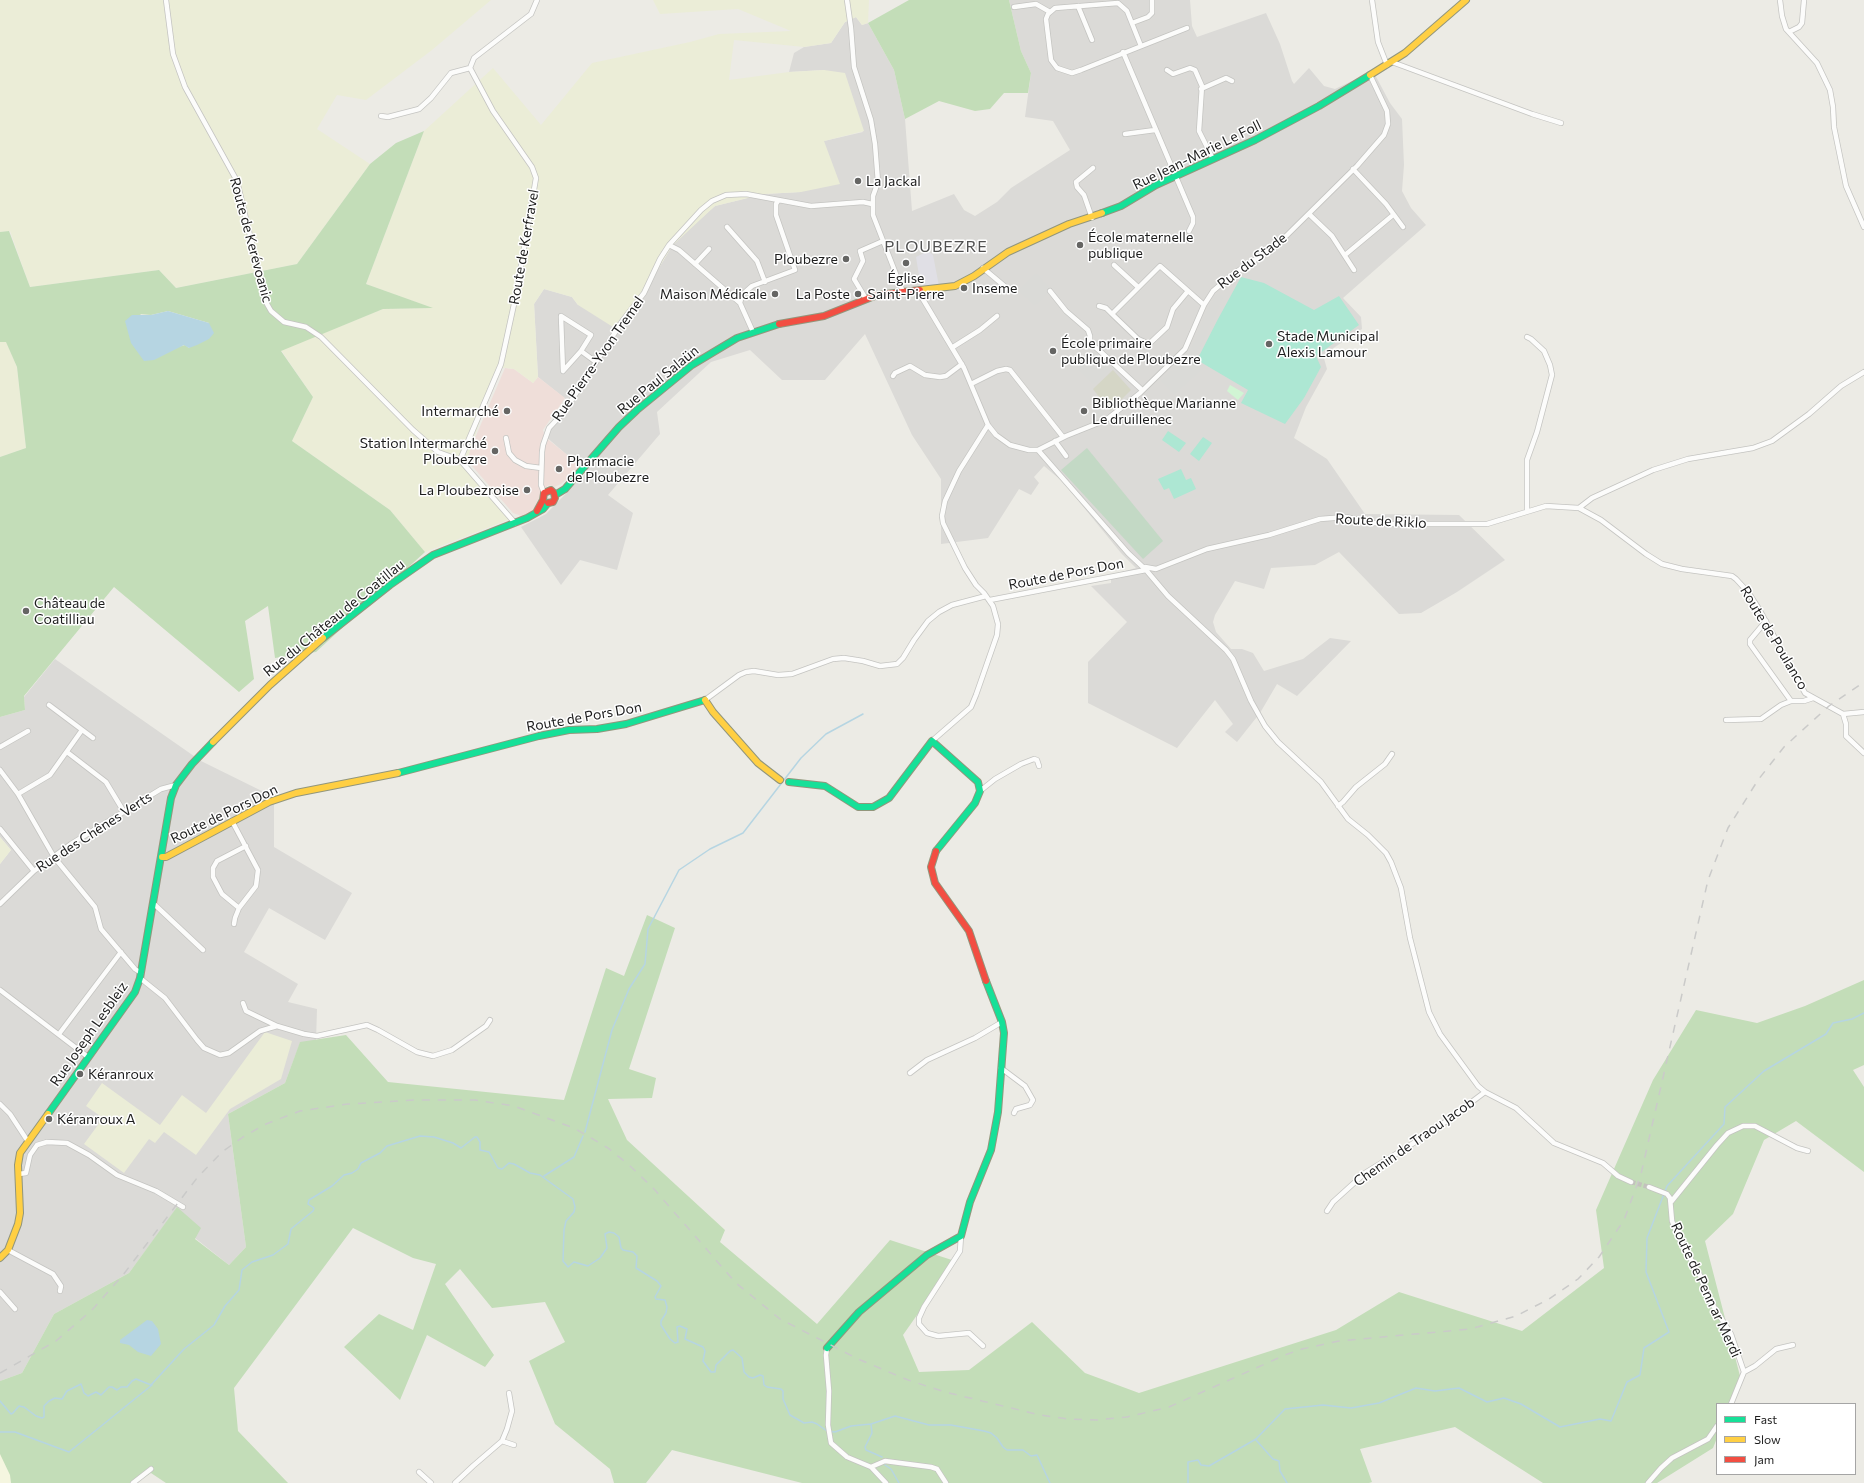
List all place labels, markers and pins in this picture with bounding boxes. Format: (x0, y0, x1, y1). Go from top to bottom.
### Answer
place label: La Jackal (866, 173, 921, 189)
marker: La Jackal (853, 176, 863, 186)
place label: École maternelle publique (1088, 229, 1193, 262)
marker: École maternelle publique (1075, 240, 1085, 250)
place label: Ploubezre (774, 251, 838, 267)
marker: Ploubezre (841, 254, 851, 264)
marker: Église Saint-Pierre (901, 258, 911, 268)
place label: Église Saint-Pierre (868, 270, 944, 302)
place label: Inseme (972, 280, 1017, 296)
marker: Inseme (959, 283, 969, 293)
place label: Maison Médicale (660, 286, 767, 302)
place label: La Poste (796, 286, 850, 302)
marker: Maison Médicale (770, 289, 780, 299)
marker: La Poste (853, 289, 863, 299)
place label: Stade Municipal Alexis Lamour (1277, 328, 1379, 360)
place label: École primaire publique de Ploubezre (1061, 335, 1201, 368)
marker: Stade Municipal Alexis Lamour (1264, 339, 1274, 349)
marker: École primaire publique de Ploubezre (1048, 346, 1058, 356)
place label: Bibliothèque Marianne Le druillenec (1092, 395, 1236, 428)
place label: Intermarché (421, 403, 499, 419)
marker: Intermarché (502, 406, 512, 416)
marker: Bibliothèque Marianne Le druillenec (1079, 406, 1089, 416)
place label: Station Intermarché Ploubezre (360, 435, 487, 468)
marker: Station Intermarché Ploubezre (490, 446, 500, 456)
place label: Pharmacie de Ploubezre (567, 453, 649, 486)
marker: Pharmacie de Ploubezre (554, 464, 564, 474)
place label: La Ploubezroise (419, 482, 519, 498)
marker: La Ploubezroise (522, 485, 532, 495)
place label: Château de Coatilliau (34, 595, 105, 628)
marker: Château de Coatilliau (21, 606, 31, 616)
place label: Kéranroux (88, 1066, 154, 1082)
marker: Kéranroux (75, 1069, 85, 1079)
place label: Kéranroux A (57, 1111, 135, 1127)
marker: Kéranroux A (44, 1114, 54, 1124)

